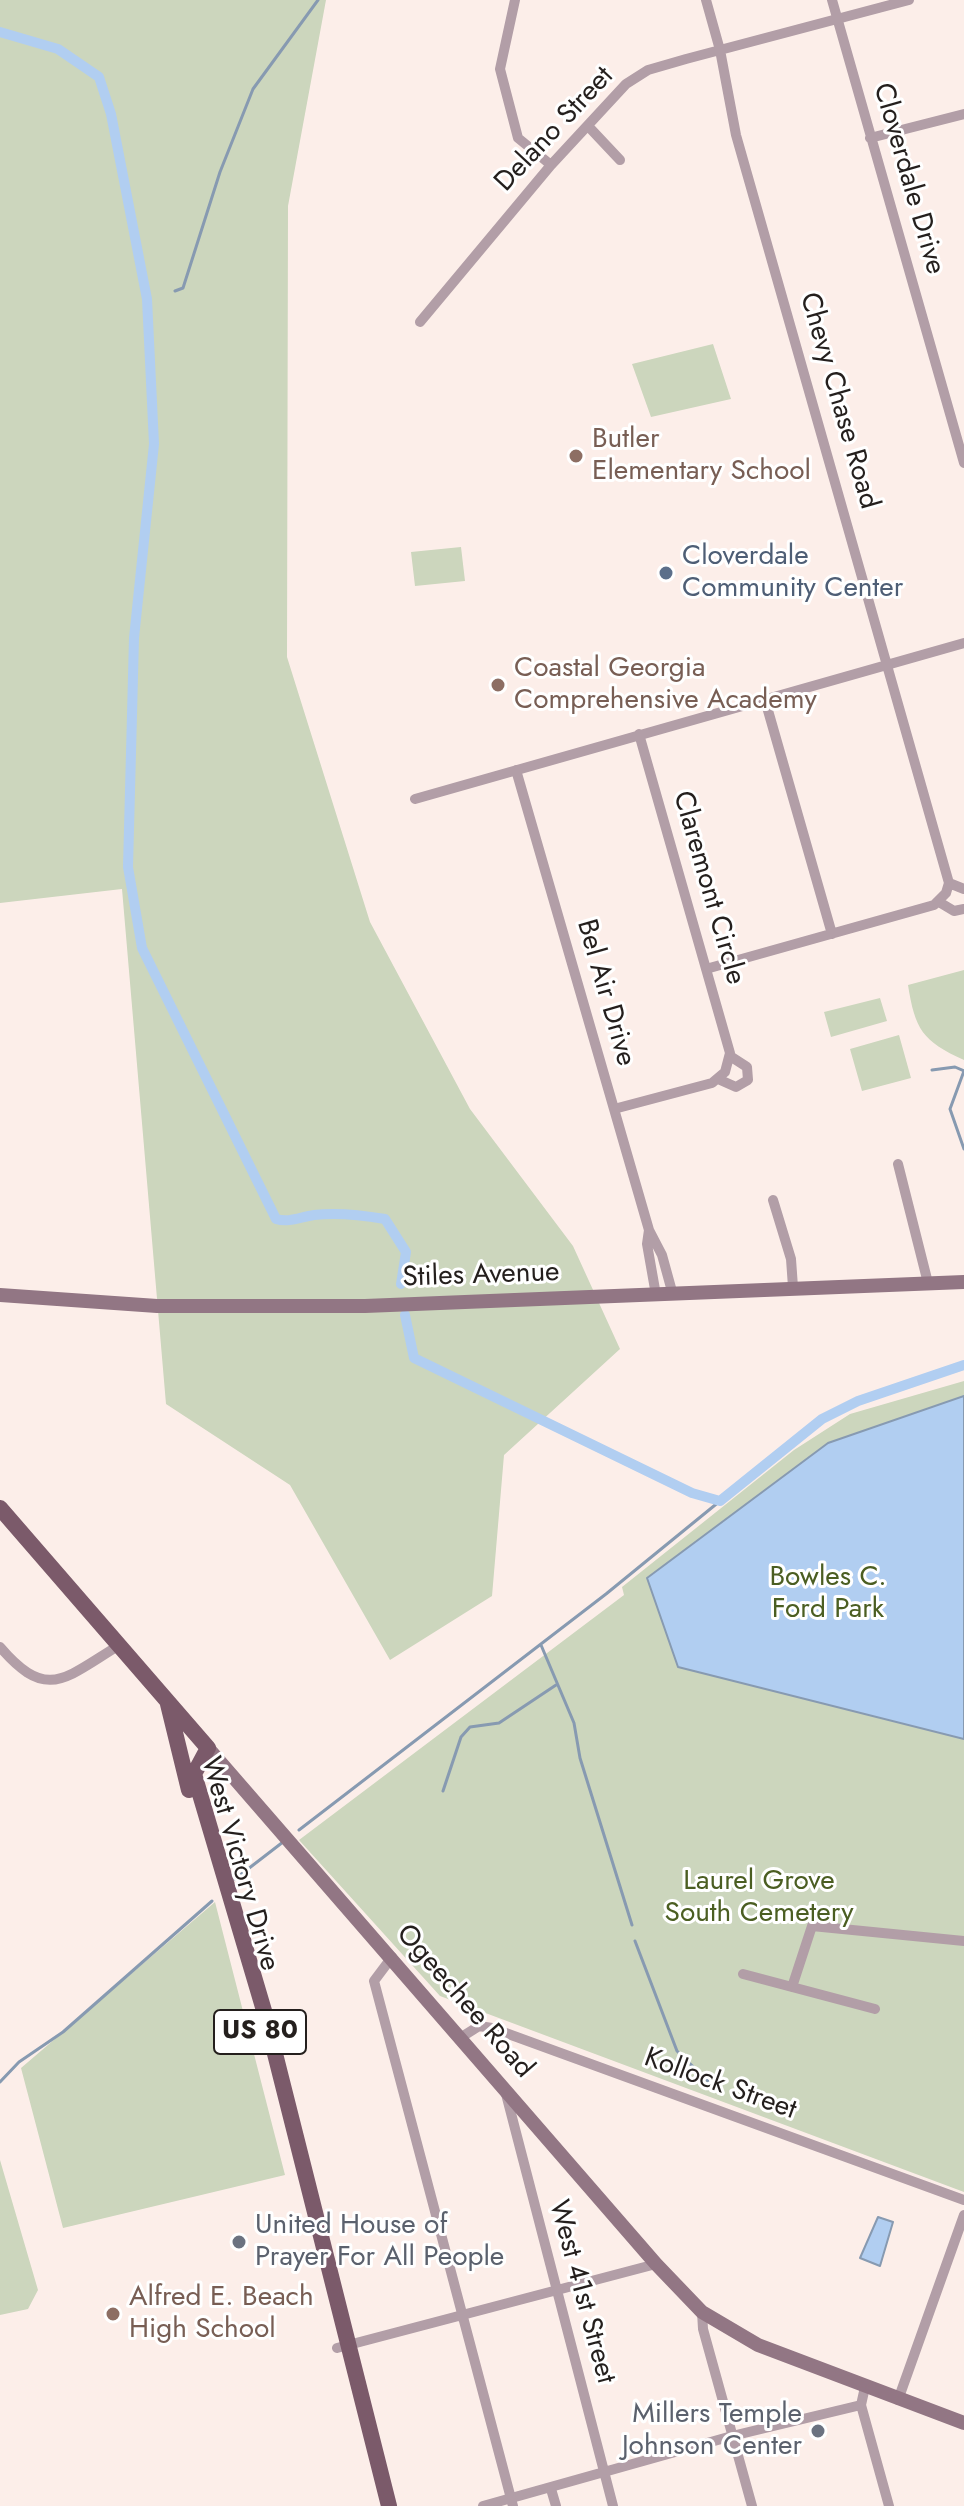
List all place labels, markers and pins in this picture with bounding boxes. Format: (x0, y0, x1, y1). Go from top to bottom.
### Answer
place label: Butler Elementary School (592, 423, 811, 489)
marker: Butler Elementary School (567, 447, 585, 465)
place label: Cloverdale Community Center (682, 540, 903, 606)
marker: Cloverdale Community Center (657, 564, 675, 582)
place label: Coastal Georgia Comprehensive Academy (514, 652, 817, 718)
marker: Coastal Georgia Comprehensive Academy (489, 676, 507, 694)
place label: United House of Prayer For All People (255, 2209, 504, 2275)
marker: United House of Prayer For All People (230, 2233, 248, 2251)
place label: Alfred E. Beach High School (129, 2281, 314, 2347)
marker: Alfred E. Beach High School (104, 2305, 122, 2323)
place label: Millers Temple Johnson Center (622, 2398, 802, 2464)
marker: Millers Temple Johnson Center (809, 2422, 827, 2440)

